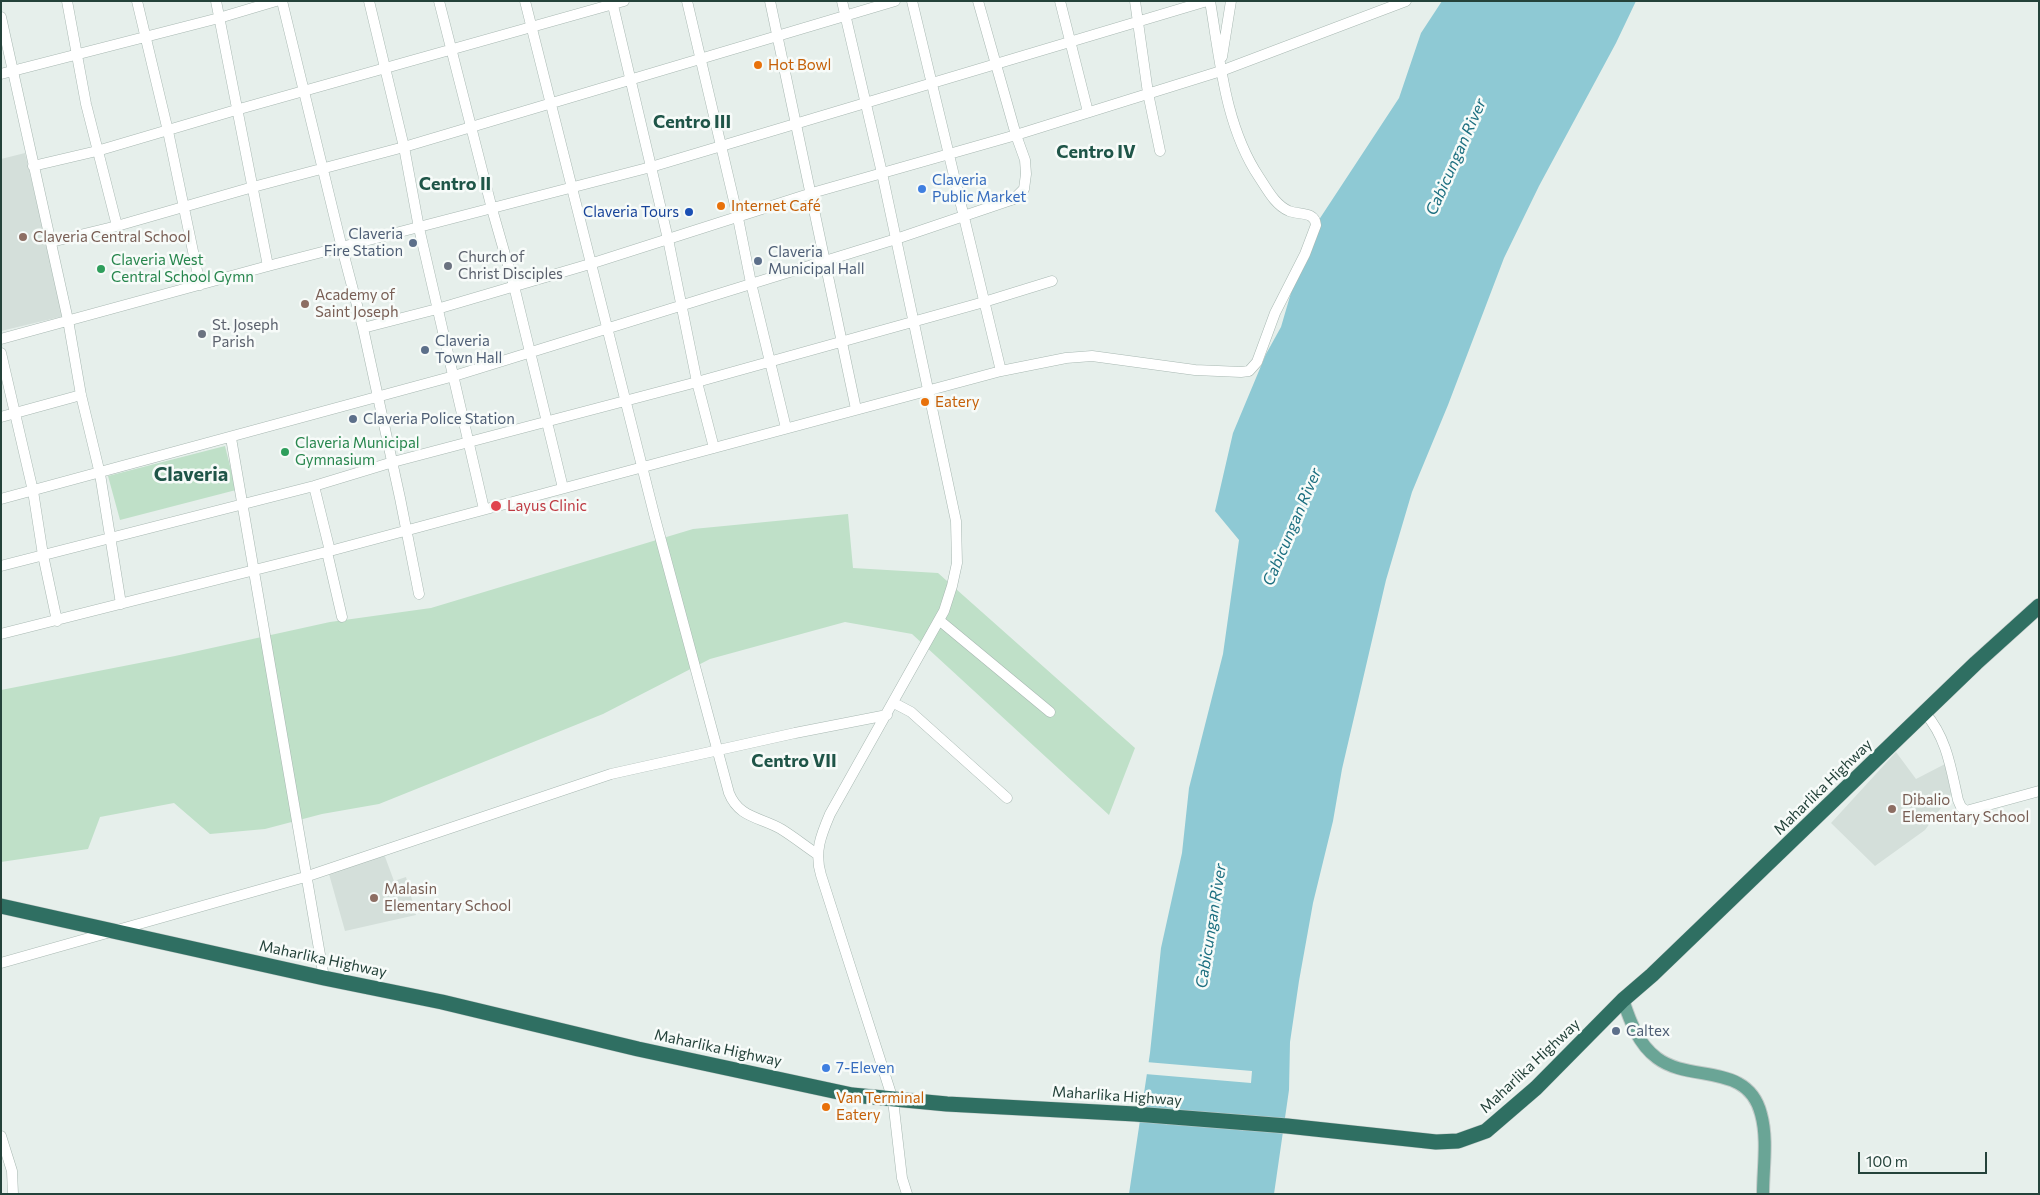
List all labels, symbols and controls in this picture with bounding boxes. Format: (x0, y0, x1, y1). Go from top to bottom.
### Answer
place label: Hot Bowl (768, 56, 831, 74)
marker: Hot Bowl (752, 59, 764, 71)
water label: Cabicungan River (1422, 96, 1490, 218)
district label: Centro III (653, 111, 731, 133)
district label: Centro IV (1056, 141, 1136, 163)
place label: Claveria Public Market (932, 171, 1026, 206)
district label: Centro II (419, 173, 491, 195)
marker: Claveria Public Market (916, 183, 928, 195)
place label: Internet Café (731, 197, 821, 215)
marker: Internet Café (715, 200, 727, 212)
place label: Claveria Tours (583, 203, 679, 221)
marker: Claveria Tours (683, 206, 695, 218)
place label: Claveria Fire Station (324, 225, 403, 260)
place label: Claveria Central School (33, 228, 191, 246)
marker: Claveria Central School (17, 231, 29, 243)
marker: Claveria Fire Station (407, 237, 419, 249)
place label: Claveria Municipal Hall (768, 243, 865, 278)
place label: Church of Christ Disciples (458, 248, 563, 283)
place label: Claveria West Central School Gymn (111, 251, 254, 286)
marker: Claveria Municipal Hall (752, 255, 764, 267)
marker: Church of Christ Disciples (442, 260, 454, 272)
marker: Claveria West Central School Gymn (95, 263, 107, 275)
place label: Academy of Saint Joseph (315, 286, 398, 321)
marker: Academy of Saint Joseph (299, 298, 311, 310)
place label: St. Joseph Parish (212, 316, 279, 351)
marker: St. Joseph Parish (196, 328, 208, 340)
place label: Claveria Town Hall (435, 332, 502, 367)
marker: Claveria Town Hall (419, 344, 431, 356)
place label: Eatery (935, 393, 979, 411)
marker: Eatery (919, 396, 931, 408)
place label: Claveria Police Station (363, 410, 515, 428)
marker: Claveria Police Station (347, 413, 359, 425)
place label: Claveria Municipal Gymnasium (295, 434, 420, 469)
marker: Claveria Municipal Gymnasium (279, 446, 291, 458)
district label: Claveria (154, 462, 228, 486)
water label: Cabicungan River (1259, 465, 1325, 589)
place label: Layus Clinic (507, 497, 587, 515)
marker: Layus Clinic (489, 499, 503, 513)
street label: Maharlika Highway (1770, 735, 1876, 839)
district label: Centro VII (751, 750, 837, 772)
place label: Dibalio Elementary School (1902, 791, 2029, 826)
marker: Dibalio Elementary School (1886, 803, 1898, 815)
water label: Cabicungan River (1192, 862, 1230, 990)
place label: Malasin Elementary School (384, 880, 511, 915)
marker: Malasin Elementary School (368, 892, 380, 904)
street label: Maharlika Highway (258, 937, 388, 981)
street label: Maharlika Highway (1476, 1015, 1584, 1117)
place label: Caltex (1626, 1022, 1670, 1040)
marker: Caltex (1610, 1025, 1622, 1037)
street label: Maharlika Highway (653, 1026, 783, 1070)
place label: 7-Eleven (836, 1059, 895, 1077)
marker: 7-Eleven (820, 1062, 832, 1074)
street label: Maharlika Highway (1052, 1082, 1182, 1110)
place label: Van Terminal Eatery (836, 1089, 924, 1124)
marker: Van Terminal Eatery (820, 1101, 832, 1113)
scale bar (1860, 1142, 1989, 1174)
text: 100 m (1866, 1152, 1908, 1170)

